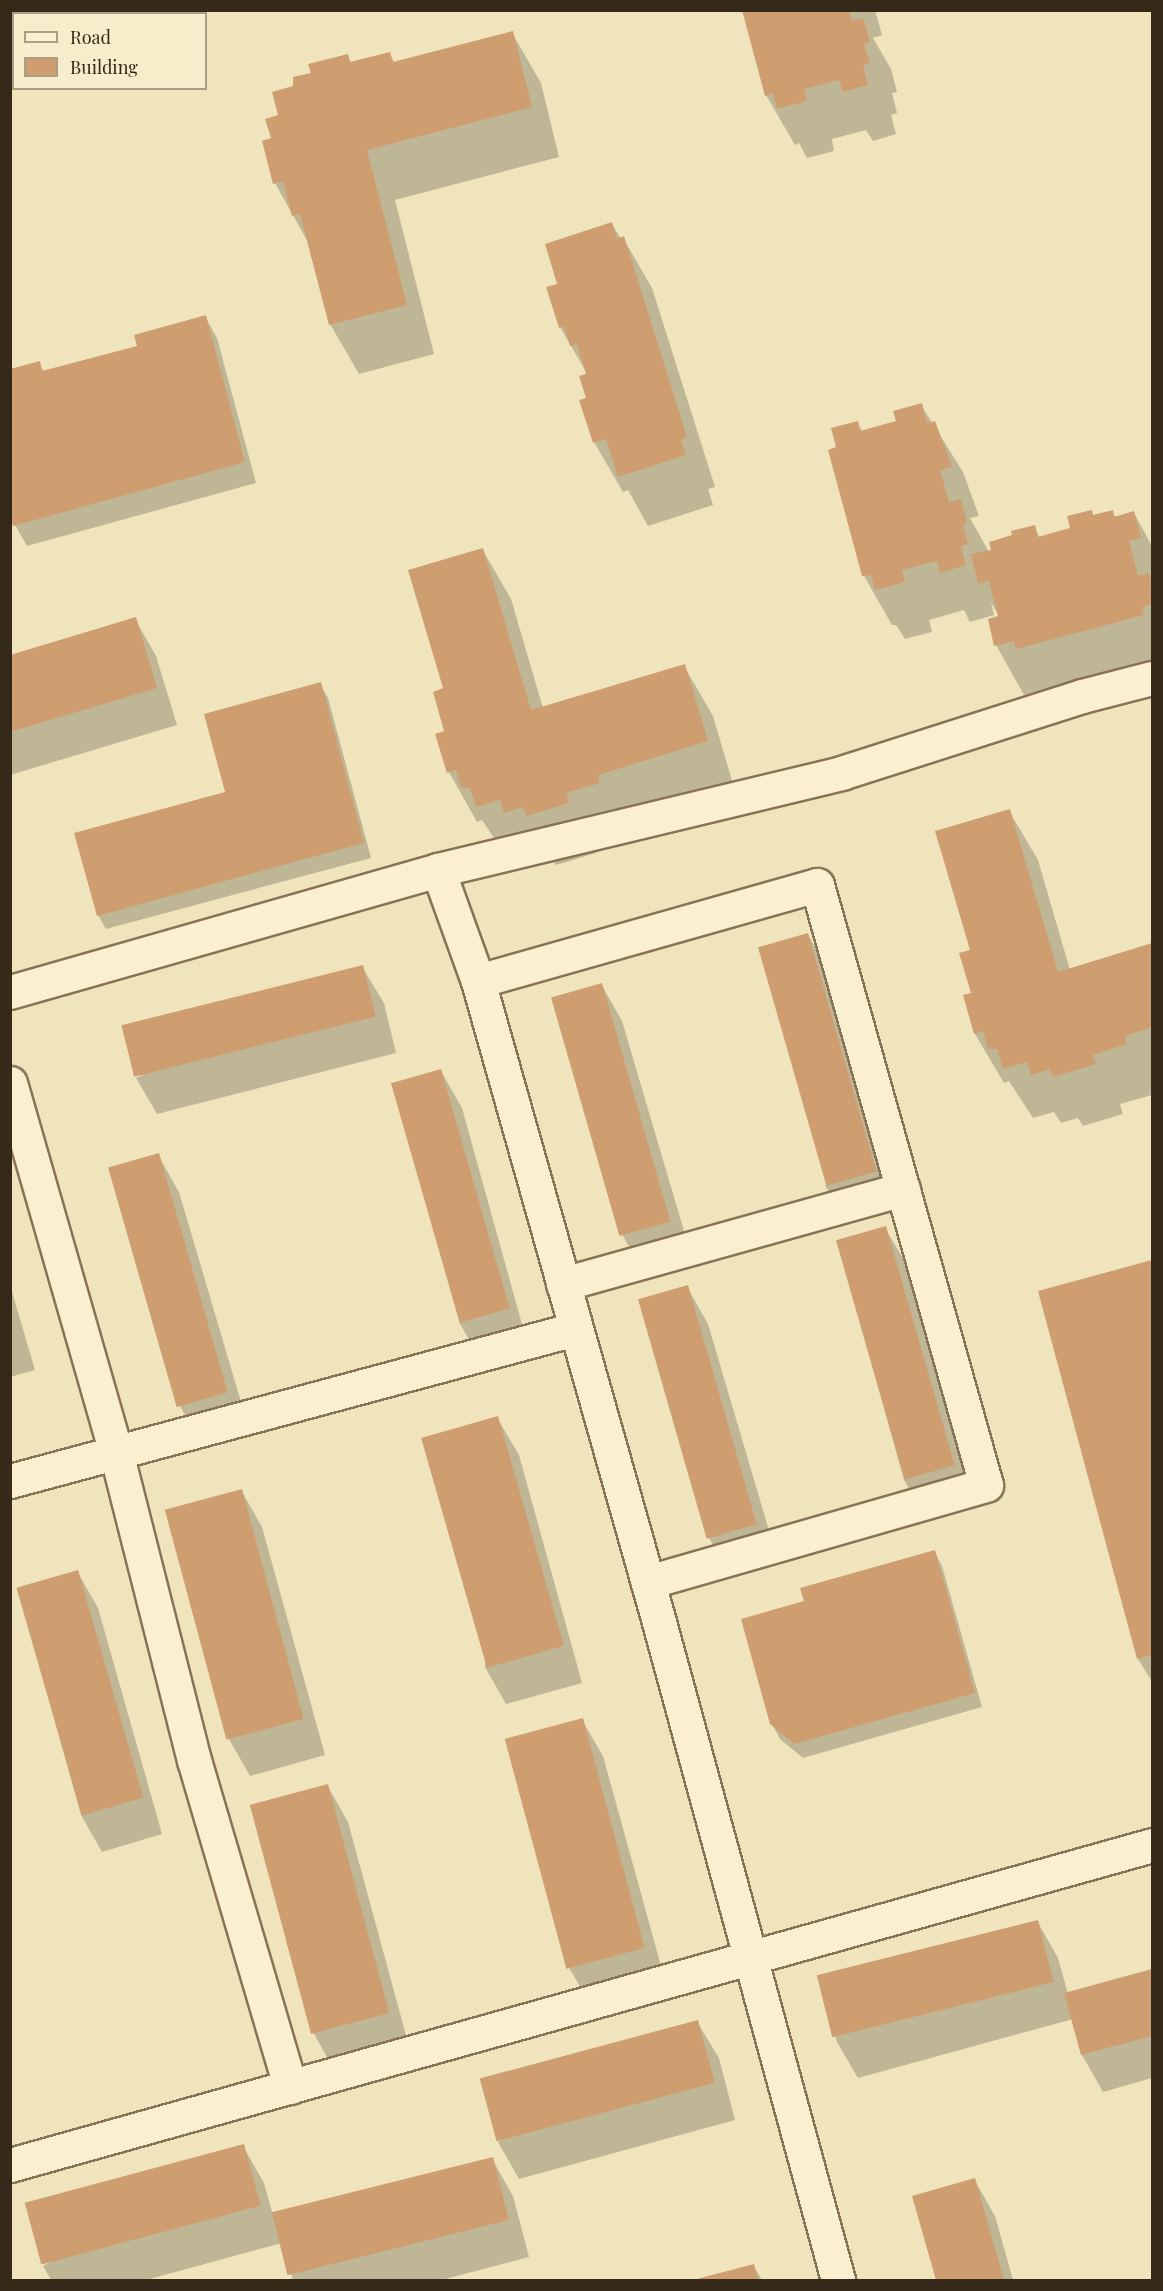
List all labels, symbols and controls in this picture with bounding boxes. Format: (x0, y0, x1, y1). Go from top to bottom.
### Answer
legend (12, 12, 207, 90)
text: Road (70, 25, 111, 49)
text: Building (70, 55, 138, 79)

